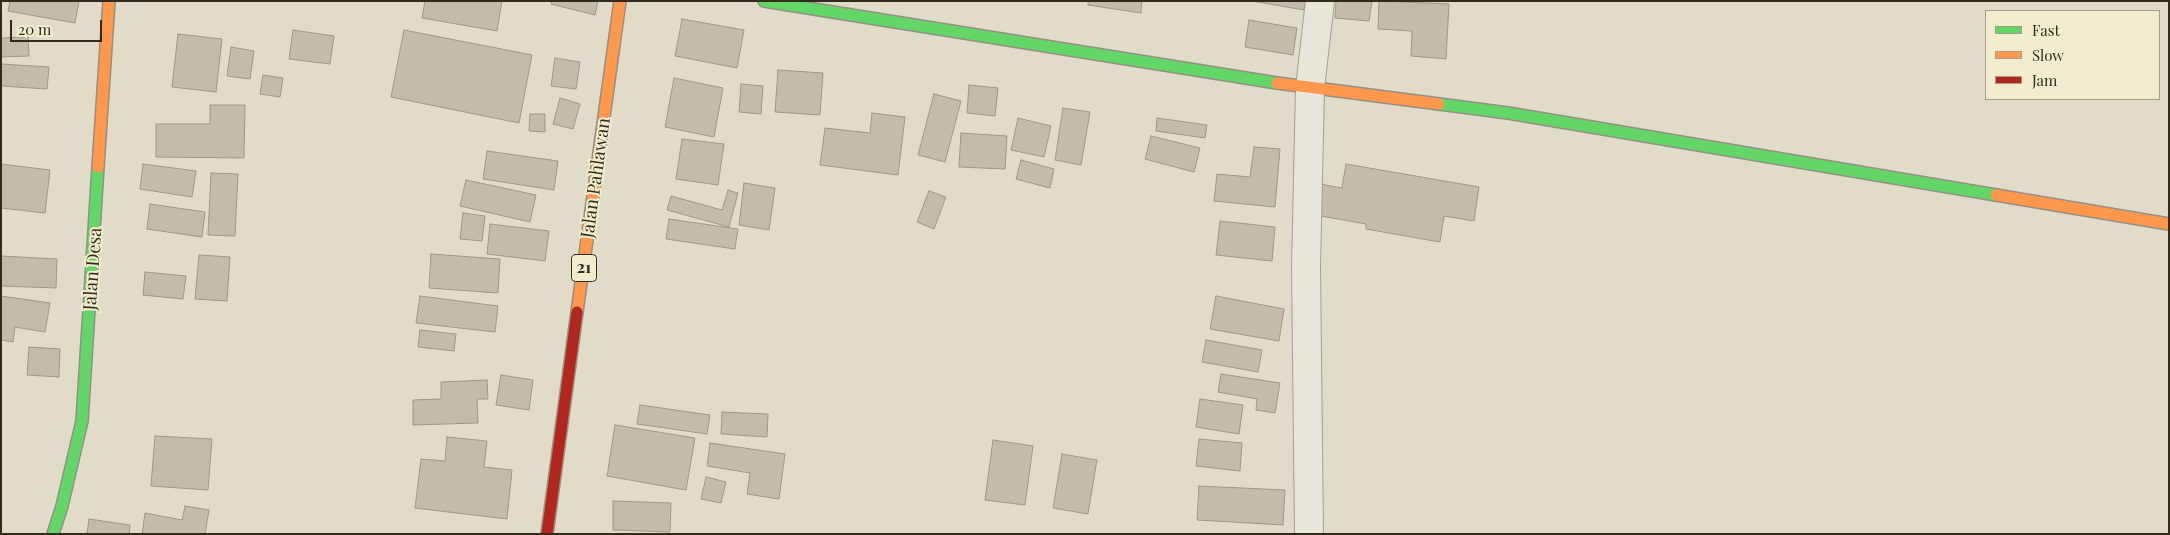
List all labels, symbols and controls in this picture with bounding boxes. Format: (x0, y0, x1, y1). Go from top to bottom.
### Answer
scale bar (12, 10, 105, 42)
legend (1985, 10, 2160, 100)
text: 20 m (18, 19, 51, 39)
text: Fast (2032, 20, 2060, 40)
text: Slow (2032, 45, 2064, 65)
text: Jam (2032, 70, 2057, 90)
street label: Jalan Pahlawan (577, 116, 615, 240)
street label: Jalan Desa (79, 227, 107, 311)
road number: 21 (572, 254, 596, 282)

